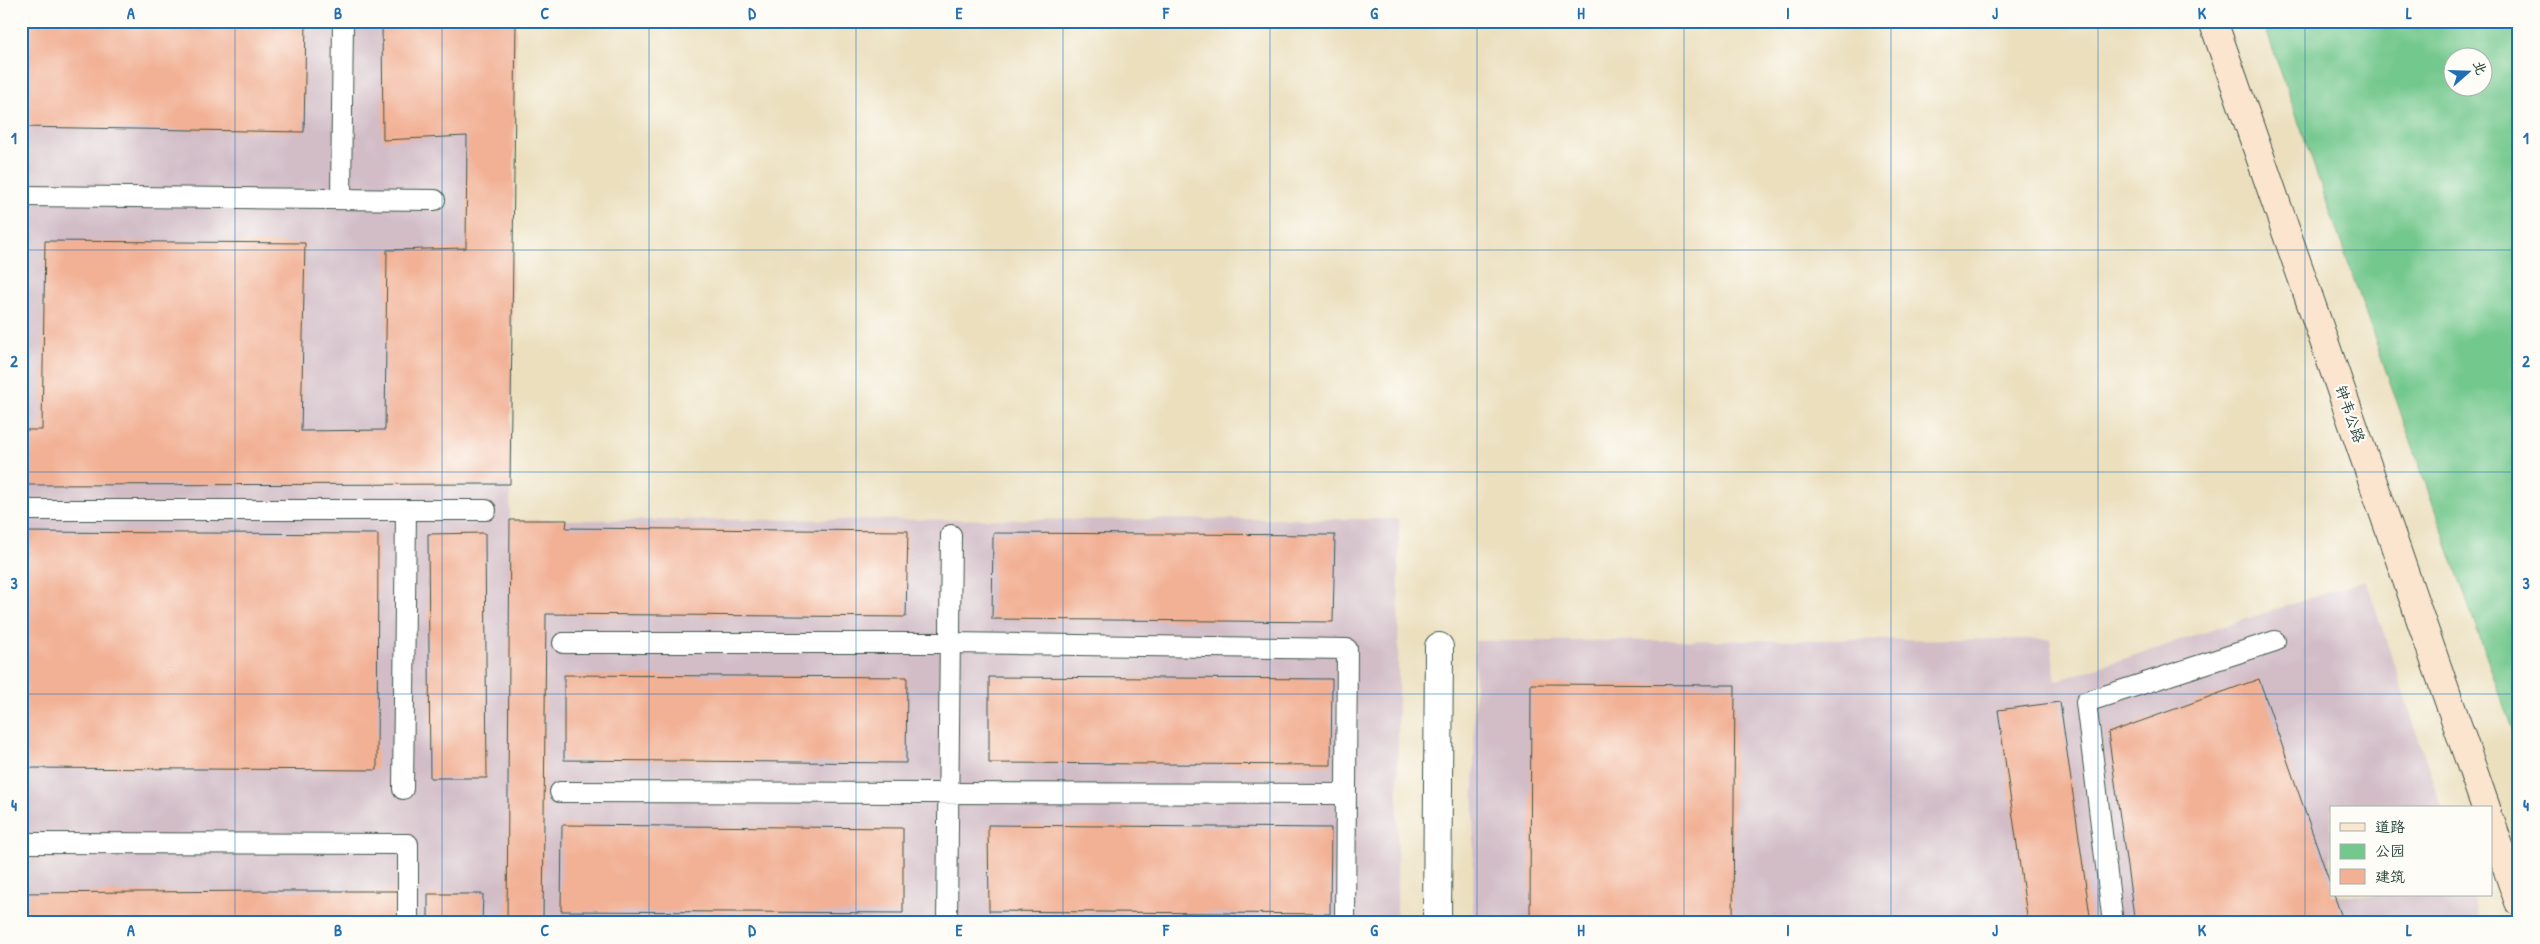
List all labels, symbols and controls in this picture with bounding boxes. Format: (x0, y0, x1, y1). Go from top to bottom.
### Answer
text: A (127, 2, 135, 24)
text: B (334, 2, 342, 24)
text: C (541, 2, 550, 24)
text: D (748, 2, 756, 24)
text: E (955, 2, 963, 24)
text: F (1162, 2, 1170, 24)
text: G (1370, 2, 1378, 24)
text: H (1577, 2, 1585, 24)
text: I (1786, 2, 1790, 24)
text: J (1992, 2, 1998, 24)
text: K (2198, 2, 2207, 24)
text: L (2406, 2, 2412, 24)
north arrow (2442, 48, 2492, 98)
text: 北 (2469, 58, 2492, 77)
text: 1 (11, 127, 17, 149)
text: 1 (2523, 127, 2529, 149)
text: 2 (10, 350, 18, 372)
text: 2 (2522, 350, 2530, 372)
street label: 钟韦公路 (2331, 382, 2370, 446)
text: 3 (10, 572, 18, 594)
text: 3 (2522, 572, 2530, 594)
text: 4 (11, 794, 17, 816)
text: 4 (2523, 794, 2529, 816)
legend (2330, 806, 2492, 896)
text: 道路 (2375, 816, 2405, 837)
text: 公园 (2375, 840, 2405, 861)
text: 建筑 (2375, 866, 2405, 887)
text: A (127, 919, 135, 941)
text: B (334, 919, 342, 941)
text: C (541, 919, 550, 941)
text: D (748, 919, 756, 941)
text: E (955, 919, 963, 941)
text: F (1162, 919, 1170, 941)
text: G (1370, 919, 1378, 941)
text: H (1577, 919, 1585, 941)
text: I (1786, 919, 1790, 941)
text: J (1992, 919, 1998, 941)
text: K (2198, 919, 2207, 941)
text: L (2406, 919, 2412, 941)

